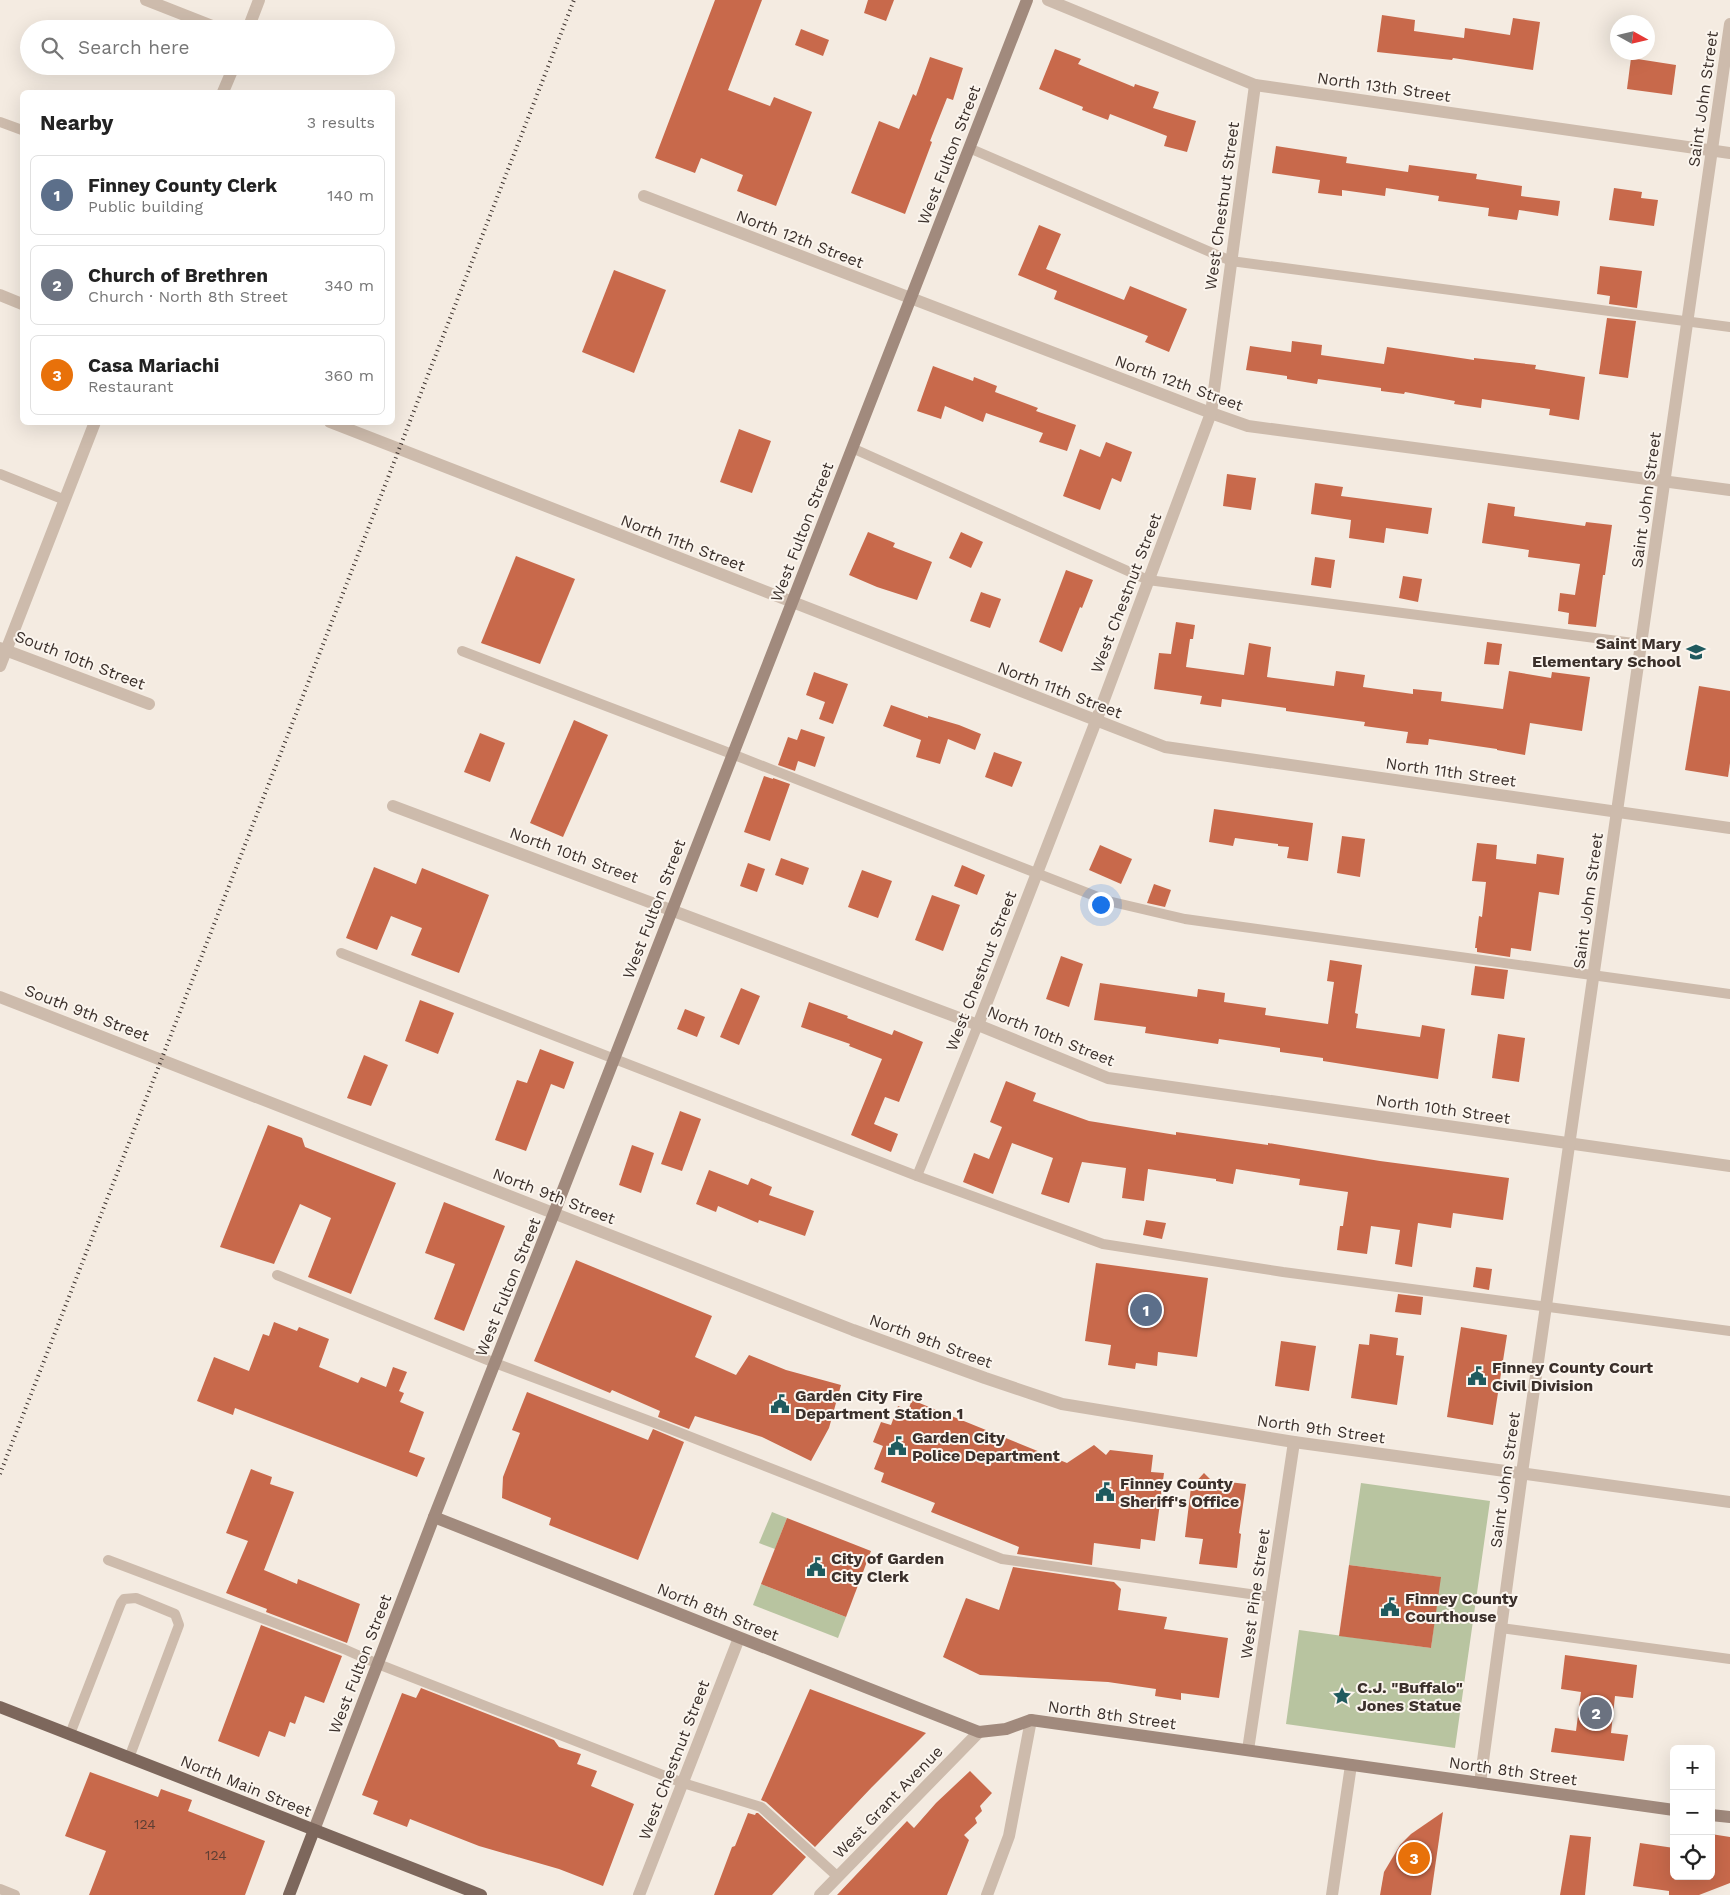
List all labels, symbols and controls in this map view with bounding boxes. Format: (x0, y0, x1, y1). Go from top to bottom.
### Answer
north arrow (1610, 15, 1655, 60)
search box (20, 20, 395, 75)
street label: Saint John Street (1684, 30, 1722, 168)
icon: search (38, 34, 66, 62)
text: Search here (78, 36, 189, 59)
street label: North 13th Street (1316, 68, 1452, 106)
street label: West Fulton Street (914, 82, 984, 228)
text: Nearby (40, 110, 113, 135)
text: 3 results (307, 113, 375, 132)
street label: West Chestnut Street (1201, 120, 1243, 292)
text: Finney County Clerk (88, 174, 277, 197)
text: 1 (54, 186, 60, 205)
text: 140 m (327, 186, 374, 205)
text: Public building (88, 197, 203, 216)
street label: North 12th Street (734, 206, 867, 272)
text: Church of Brethren (88, 264, 268, 287)
text: 2 (52, 276, 62, 295)
text: 340 m (324, 276, 374, 295)
text: Church · North 8th Street (88, 287, 288, 306)
street label: North 12th Street (1112, 351, 1246, 415)
text: Casa Mariachi (88, 354, 219, 377)
text: 3 (52, 366, 62, 385)
text: 360 m (324, 366, 374, 385)
text: Restaurant (88, 377, 174, 396)
street label: Saint John Street (1627, 431, 1665, 569)
street label: West Fulton Street (767, 459, 837, 605)
street label: West Chestnut Street (1087, 510, 1165, 676)
street label: North 11th Street (618, 511, 748, 576)
street label: South 10th Street (12, 626, 148, 694)
place label: Saint Mary Elementary School (1532, 634, 1682, 671)
school or university icon: Saint Mary Elementary School (1685, 641, 1707, 663)
street label: North 11th Street (995, 658, 1125, 723)
street label: North 11th Street (1384, 753, 1518, 791)
street label: North 10th Street (507, 823, 641, 887)
street label: Saint John Street (1569, 832, 1607, 970)
street label: West Fulton Street (619, 836, 689, 982)
street label: West Chestnut Street (942, 888, 1020, 1054)
your location (1088, 892, 1114, 918)
street label: South 9th Street (22, 980, 152, 1046)
street label: North 10th Street (985, 1002, 1118, 1070)
street label: North 10th Street (1375, 1090, 1512, 1128)
street label: North 9th Street (490, 1164, 618, 1228)
street label: West Fulton Street (471, 1215, 545, 1359)
pin: 1 (1130, 1291, 1162, 1329)
street label: North 9th Street (867, 1310, 995, 1372)
place label: Finney County Court Civil Division (1492, 1358, 1653, 1395)
public building icon: Finney County Court Civil Division (1466, 1365, 1488, 1387)
place label: Garden City Fire Department Station 1 (795, 1386, 963, 1423)
public building icon: Garden City Fire Department Station 1 (769, 1393, 791, 1415)
street label: North 9th Street (1256, 1411, 1387, 1447)
street label: Saint John Street (1486, 1411, 1524, 1549)
place label: Garden City Police Department (912, 1428, 1060, 1465)
public building icon: Garden City Police Department (886, 1435, 908, 1457)
place label: Finney County Sheriff's Office (1120, 1474, 1239, 1511)
public building icon: Finney County Sheriff's Office (1094, 1481, 1116, 1503)
street label: West Pine Street (1236, 1527, 1274, 1660)
place label: City of Garden City Clerk (831, 1549, 944, 1586)
public building icon: City of Garden City Clerk (805, 1556, 827, 1578)
street label: North 8th Street (654, 1579, 782, 1645)
place label: Finney County Courthouse (1405, 1589, 1519, 1626)
street label: West Fulton Street (325, 1591, 395, 1737)
public building icon: Finney County Courthouse (1379, 1596, 1401, 1618)
street label: West Chestnut Street (635, 1677, 713, 1843)
place label: C.J. "Buffalo" Jones Statue (1357, 1678, 1463, 1715)
place icon: C.J. "Buffalo" Jones Statue (1331, 1685, 1353, 1707)
pin: 2 (1580, 1694, 1612, 1732)
street label: North 8th Street (1047, 1697, 1178, 1733)
street label: West Grant Avenue (829, 1742, 947, 1862)
map controls (1670, 1745, 1715, 1880)
button: + (1670, 1745, 1715, 1790)
street label: North Main Street (178, 1751, 315, 1821)
street label: North 8th Street (1448, 1753, 1579, 1789)
button: − (1670, 1790, 1715, 1835)
house number: 124 (134, 1816, 156, 1832)
button: locate (1670, 1835, 1715, 1880)
pin: 3 (1398, 1839, 1430, 1877)
house number: 124 (205, 1847, 227, 1863)

